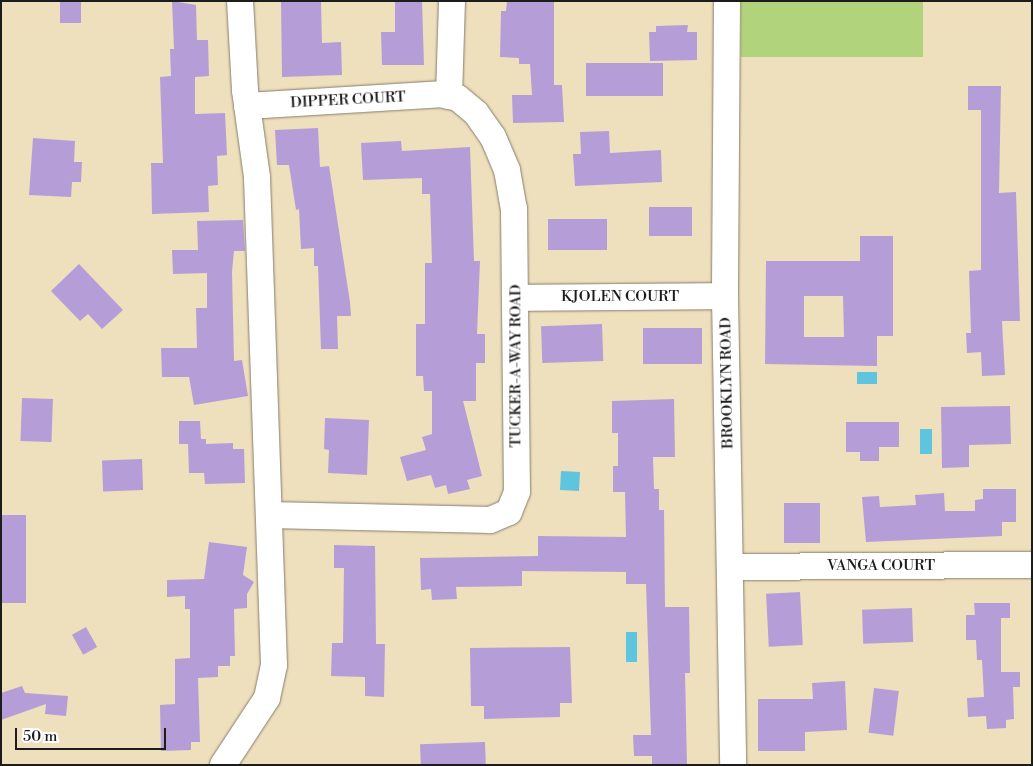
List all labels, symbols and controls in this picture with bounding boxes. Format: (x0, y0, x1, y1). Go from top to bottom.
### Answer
street label: DIPPER COURT (290, 88, 406, 112)
street label: TUCKER-A-WAY ROAD (507, 284, 525, 448)
street label: KJOLEN COURT (561, 288, 679, 306)
street label: BROOKLYN ROAD (717, 317, 737, 449)
street label: VANGA COURT (827, 557, 935, 575)
scale bar (18, 718, 169, 750)
text: 50 m (23, 727, 57, 746)

